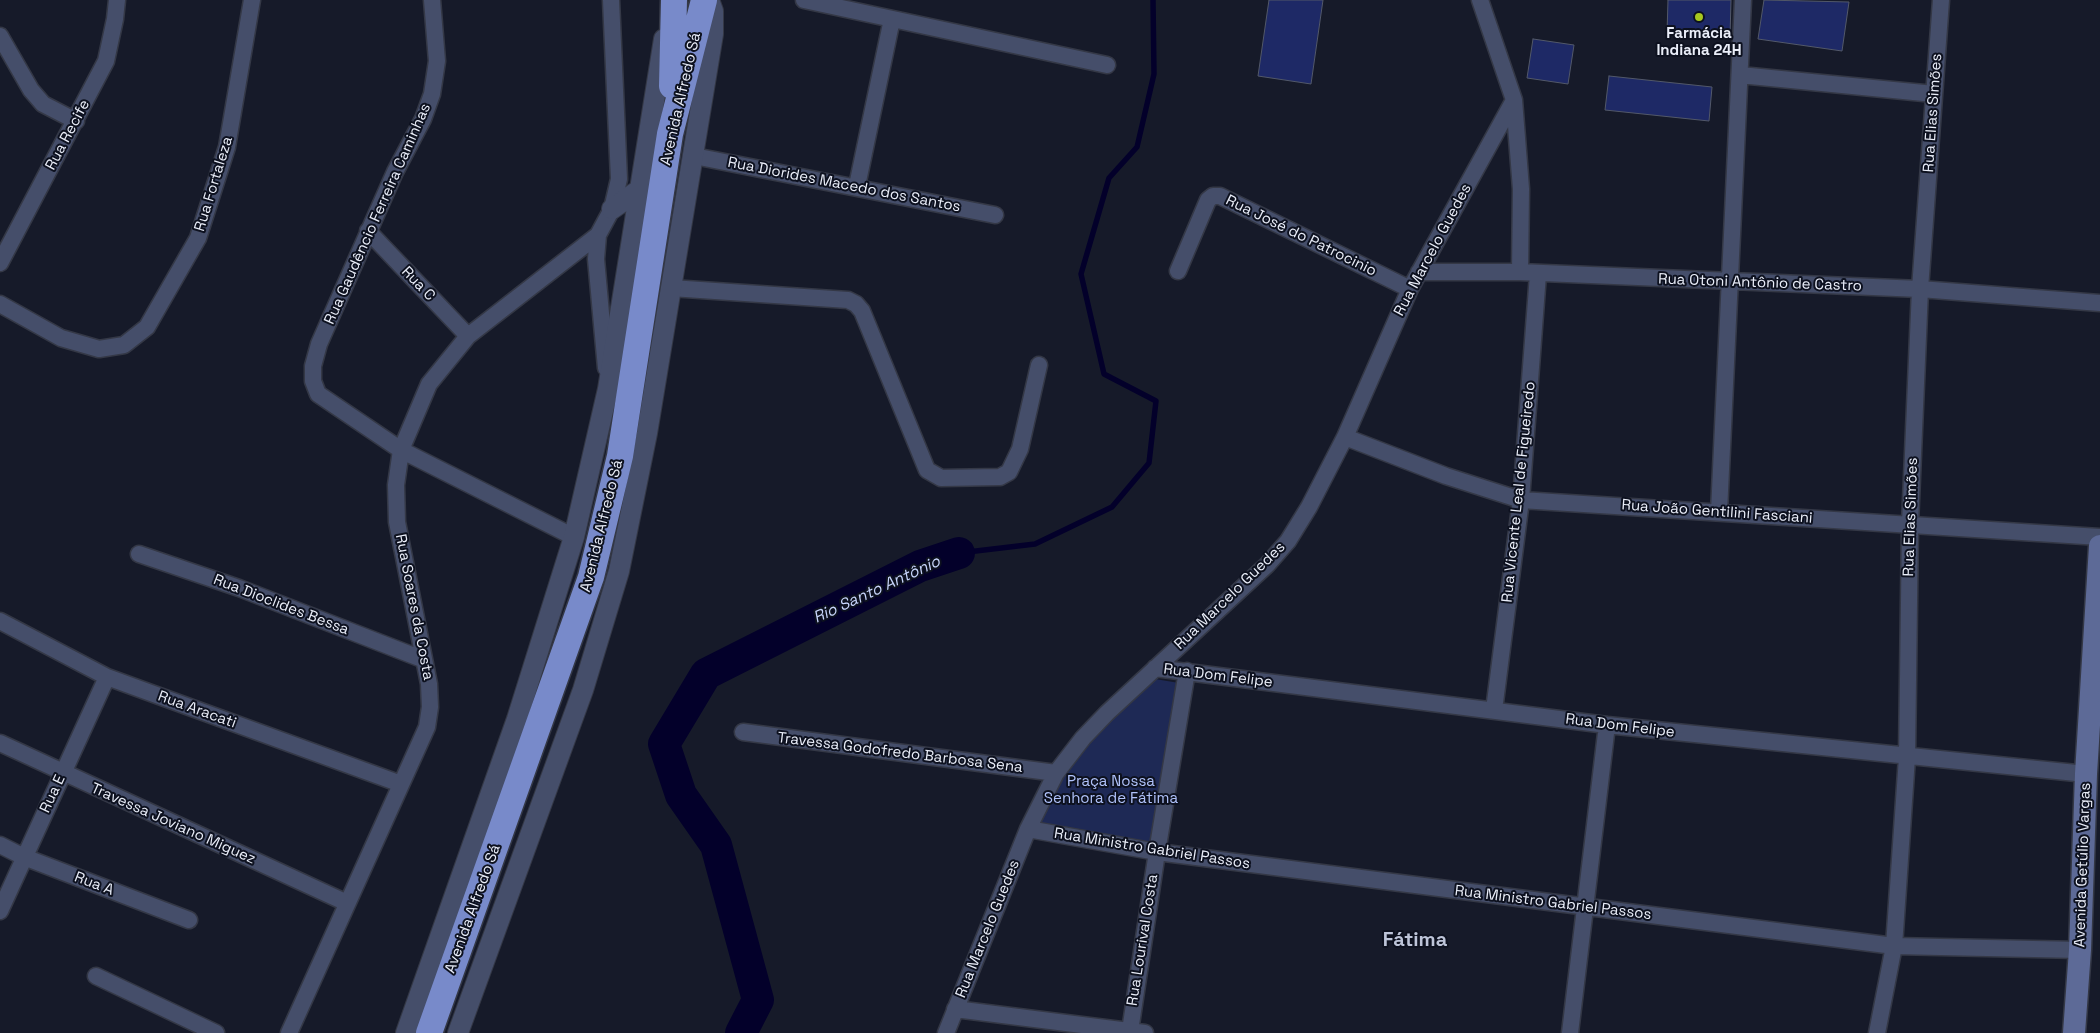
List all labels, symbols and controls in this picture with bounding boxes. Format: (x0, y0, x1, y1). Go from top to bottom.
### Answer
marker: Farmácia Indiana 24H (1693, 11, 1705, 23)
place label: Farmácia Indiana 24H (1656, 25, 1742, 60)
street label: Avenida Alfredo Sá (657, 31, 705, 167)
street label: Rua Elias Simões (1920, 53, 1946, 173)
street label: Rua Recife (42, 97, 94, 173)
street label: Rua Gaudêncio Ferreira Caminhas (321, 101, 435, 327)
street label: Rua Fortaleza (191, 134, 237, 234)
street label: Rua Diorides Macedo dos Santos (726, 154, 962, 216)
street label: Rua Marcelo Guedes (1391, 181, 1475, 319)
street label: Rua José do Patrocinio (1223, 192, 1379, 280)
street label: Rua C (397, 263, 439, 305)
street label: Rua Otoni Antônio de Castro (1658, 270, 1862, 296)
street label: Rua Vicente Leal de Figueiredo (1498, 381, 1540, 603)
street label: Rua Elias Simões (1900, 457, 1922, 577)
street label: Avenida Alfredo Sá (577, 458, 627, 594)
street label: Rua João Gentilini Fasciani (1621, 496, 1813, 528)
street label: Rua Soares da Costa (391, 532, 437, 682)
street label: Rua Marcelo Guedes (1171, 538, 1289, 654)
water label: Rio Santo Antônio (810, 552, 944, 628)
street label: Rua Dioclides Bessa (211, 571, 351, 639)
street label: Rua Dom Felipe (1162, 660, 1274, 692)
street label: Rua Aracati (155, 688, 239, 732)
street label: Rua Dom Felipe (1564, 710, 1676, 742)
street label: Travessa Godofredo Barbosa Sena (776, 729, 1024, 777)
street label: Rua E (36, 772, 70, 816)
park label: Praça Nossa Senhora de Fátima (1044, 773, 1178, 808)
street label: Travessa Joviano Miguez (88, 780, 258, 868)
street label: Avenida Getúlio Vargas (2071, 782, 2095, 948)
street label: Rua Ministro Gabriel Passos (1053, 825, 1251, 873)
street label: Avenida Alfredo Sá (441, 842, 505, 976)
street label: Rua Marcelo Guedes (952, 857, 1024, 1001)
street label: Rua A (72, 868, 116, 900)
street label: Rua Lourival Costa (1124, 873, 1162, 1007)
street label: Rua Ministro Gabriel Passos (1454, 882, 1652, 924)
district label: Fátima (1383, 929, 1447, 953)

